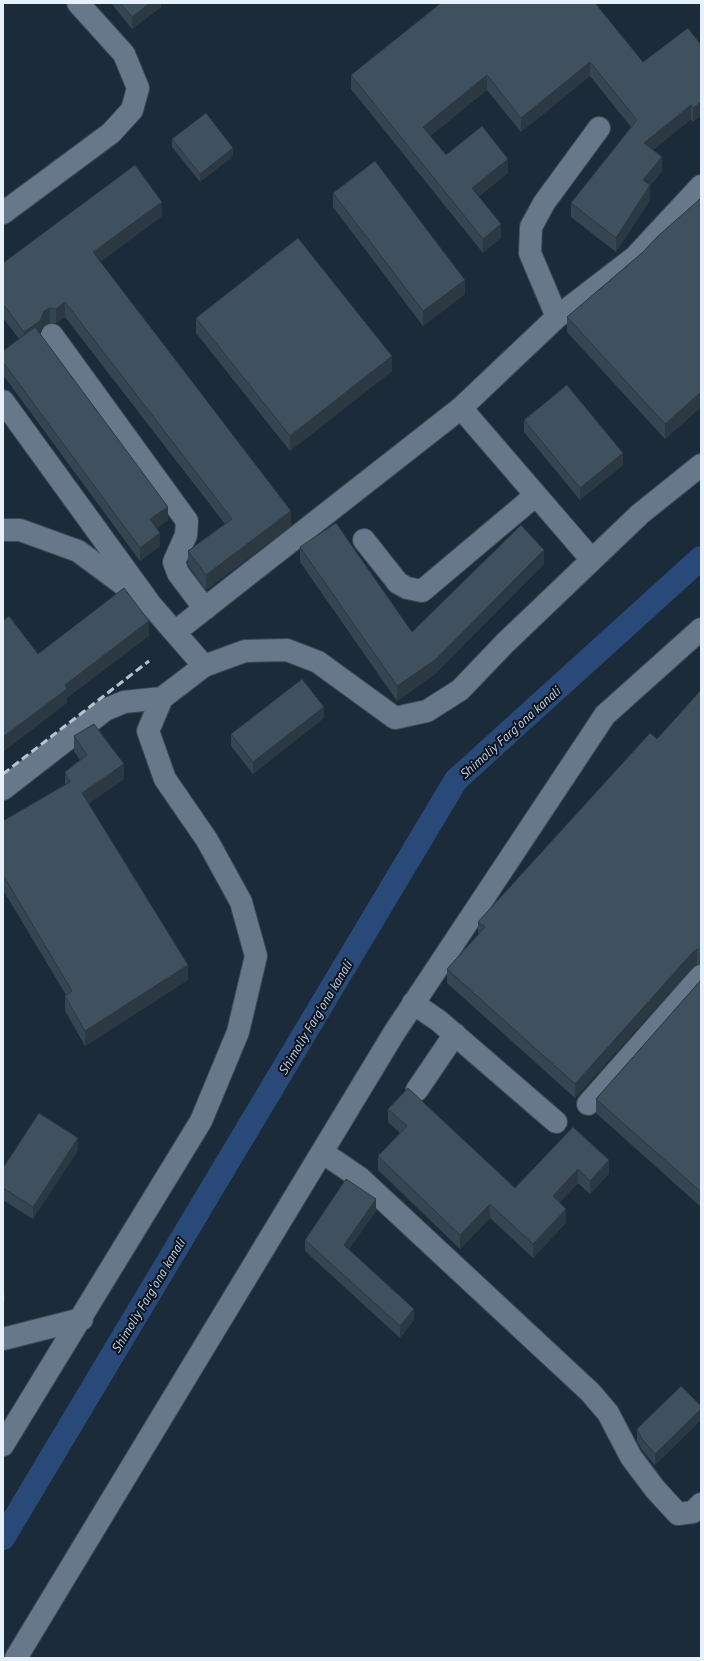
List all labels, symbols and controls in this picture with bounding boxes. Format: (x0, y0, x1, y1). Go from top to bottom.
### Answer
water label: Shimoliy Fargʻona kanali (456, 682, 565, 782)
water label: Shimoliy Fargʻona kanali (275, 957, 357, 1077)
water label: Shimoliy Fargʻona kanali (108, 1235, 190, 1355)

